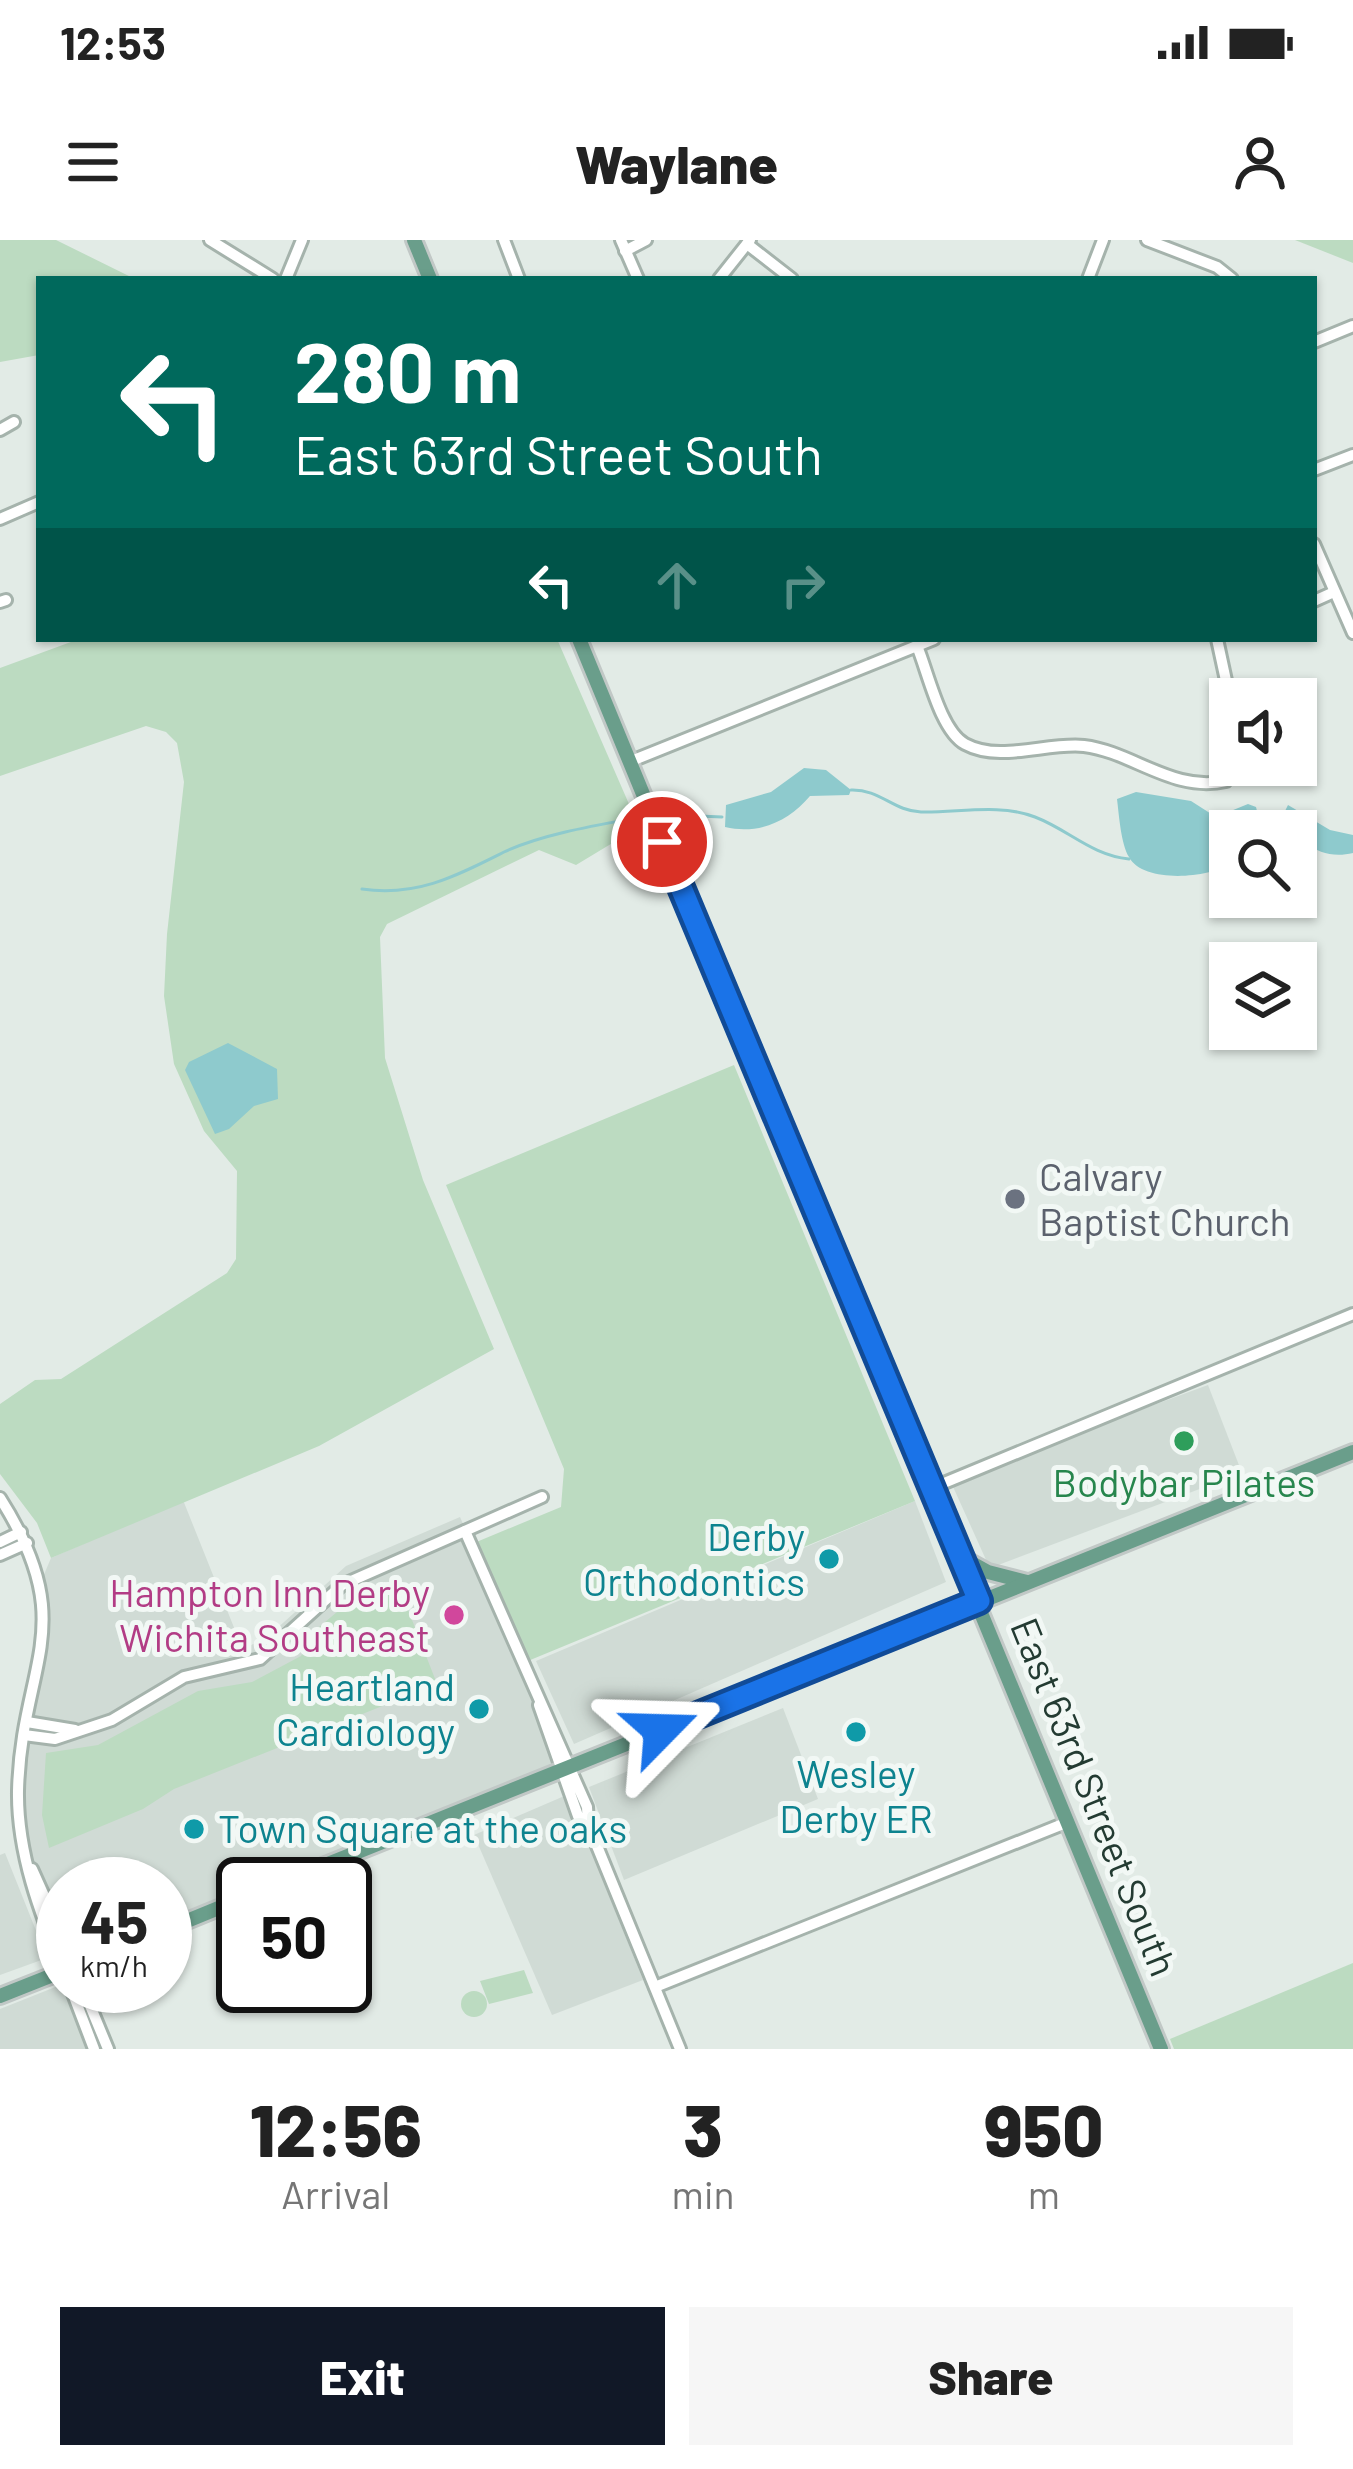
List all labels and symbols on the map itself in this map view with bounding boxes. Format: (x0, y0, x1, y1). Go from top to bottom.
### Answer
pin (611, 791, 713, 893)
place label: Calvary Baptist Church (1039, 1152, 1290, 1244)
marker: Calvary Baptist Church (1002, 1186, 1028, 1212)
marker: Bodybar Pilates (1171, 1428, 1197, 1454)
place label: Bodybar Pilates (1053, 1458, 1315, 1505)
place label: Derby Orthodontics (583, 1512, 805, 1604)
marker: Derby Orthodontics (816, 1546, 842, 1572)
place label: Hampton Inn Derby Wichita Southeast (109, 1568, 430, 1660)
marker: Hampton Inn Derby Wichita Southeast (441, 1602, 467, 1628)
street label: East 63rd Street South (1002, 1611, 1189, 1982)
place label: Heartland Cardiology (276, 1662, 455, 1754)
position arrow (598, 1667, 724, 1793)
marker: Heartland Cardiology (466, 1696, 492, 1722)
marker: Wesley Derby ER (843, 1719, 869, 1745)
place label: Wesley Derby ER (779, 1749, 933, 1841)
place label: Town Square at the oaks (218, 1804, 627, 1851)
marker: Town Square at the oaks (181, 1816, 207, 1842)
speed limit sign: 50 (216, 1857, 372, 2013)

